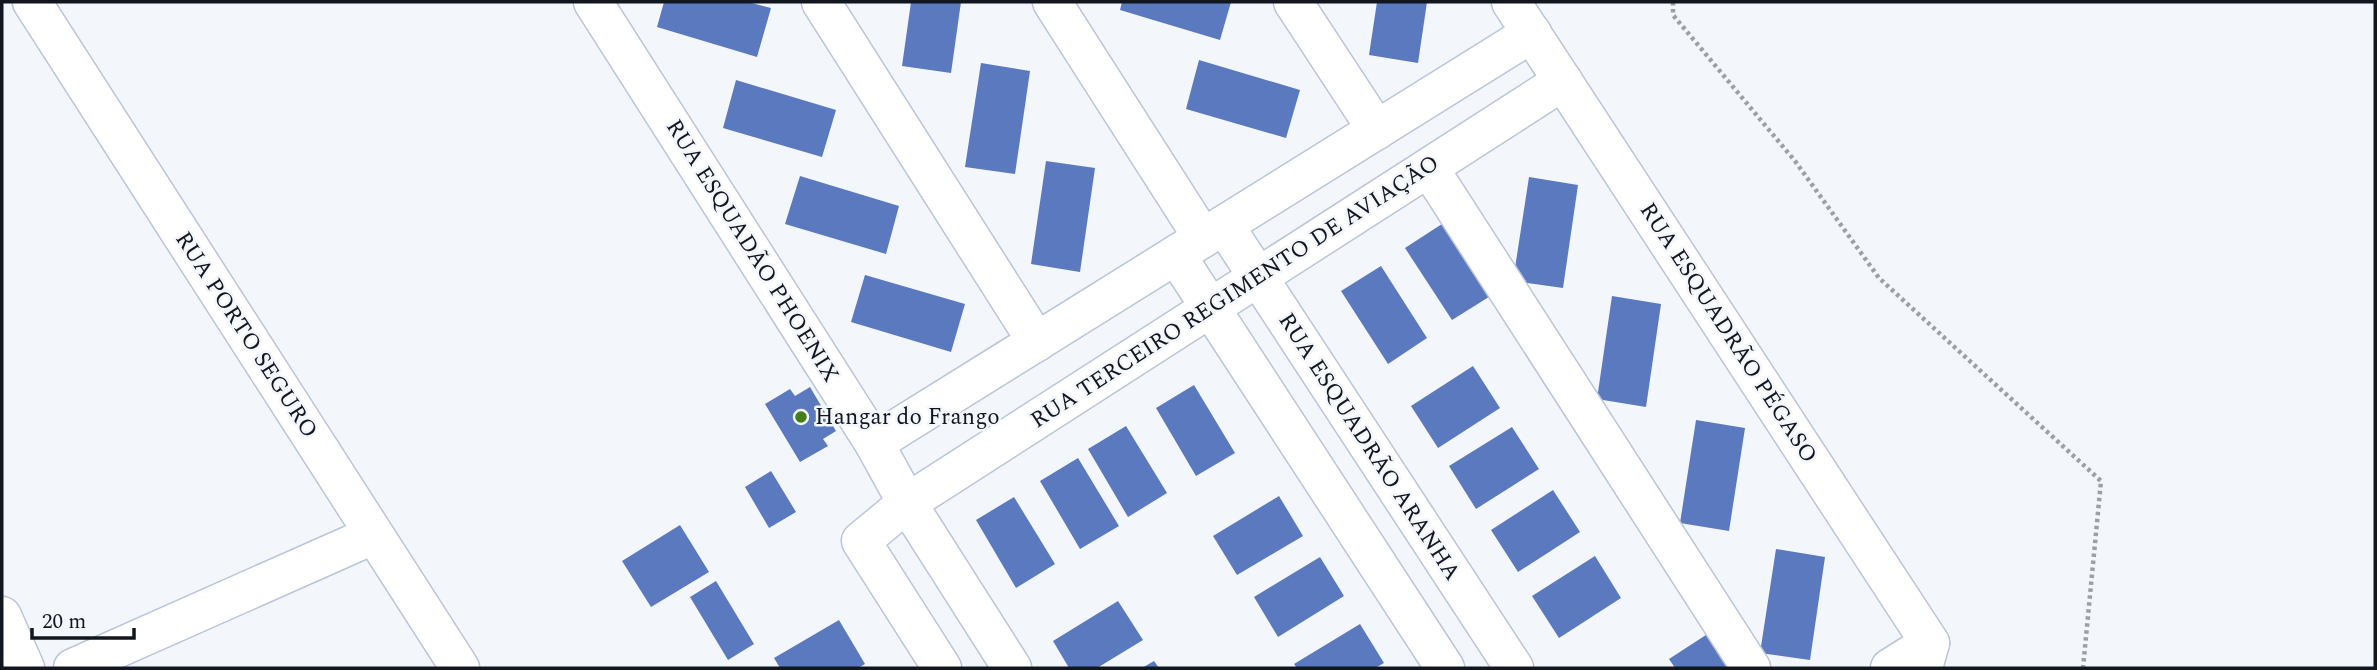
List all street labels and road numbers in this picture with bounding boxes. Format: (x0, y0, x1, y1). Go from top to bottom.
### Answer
street label: RUA ESQUADÃO PHOENIX (656, 112, 848, 390)
street label: RUA TERCEIRO REGIMENTO DE AVIAÇÃO (1024, 146, 1446, 438)
street label: RUA ESQUADRÃO PÉGASO (1630, 196, 1826, 470)
street label: RUA PORTO SEGURO (166, 225, 326, 445)
street label: RUA ESQUADRÃO ARANHA (1269, 306, 1469, 588)

